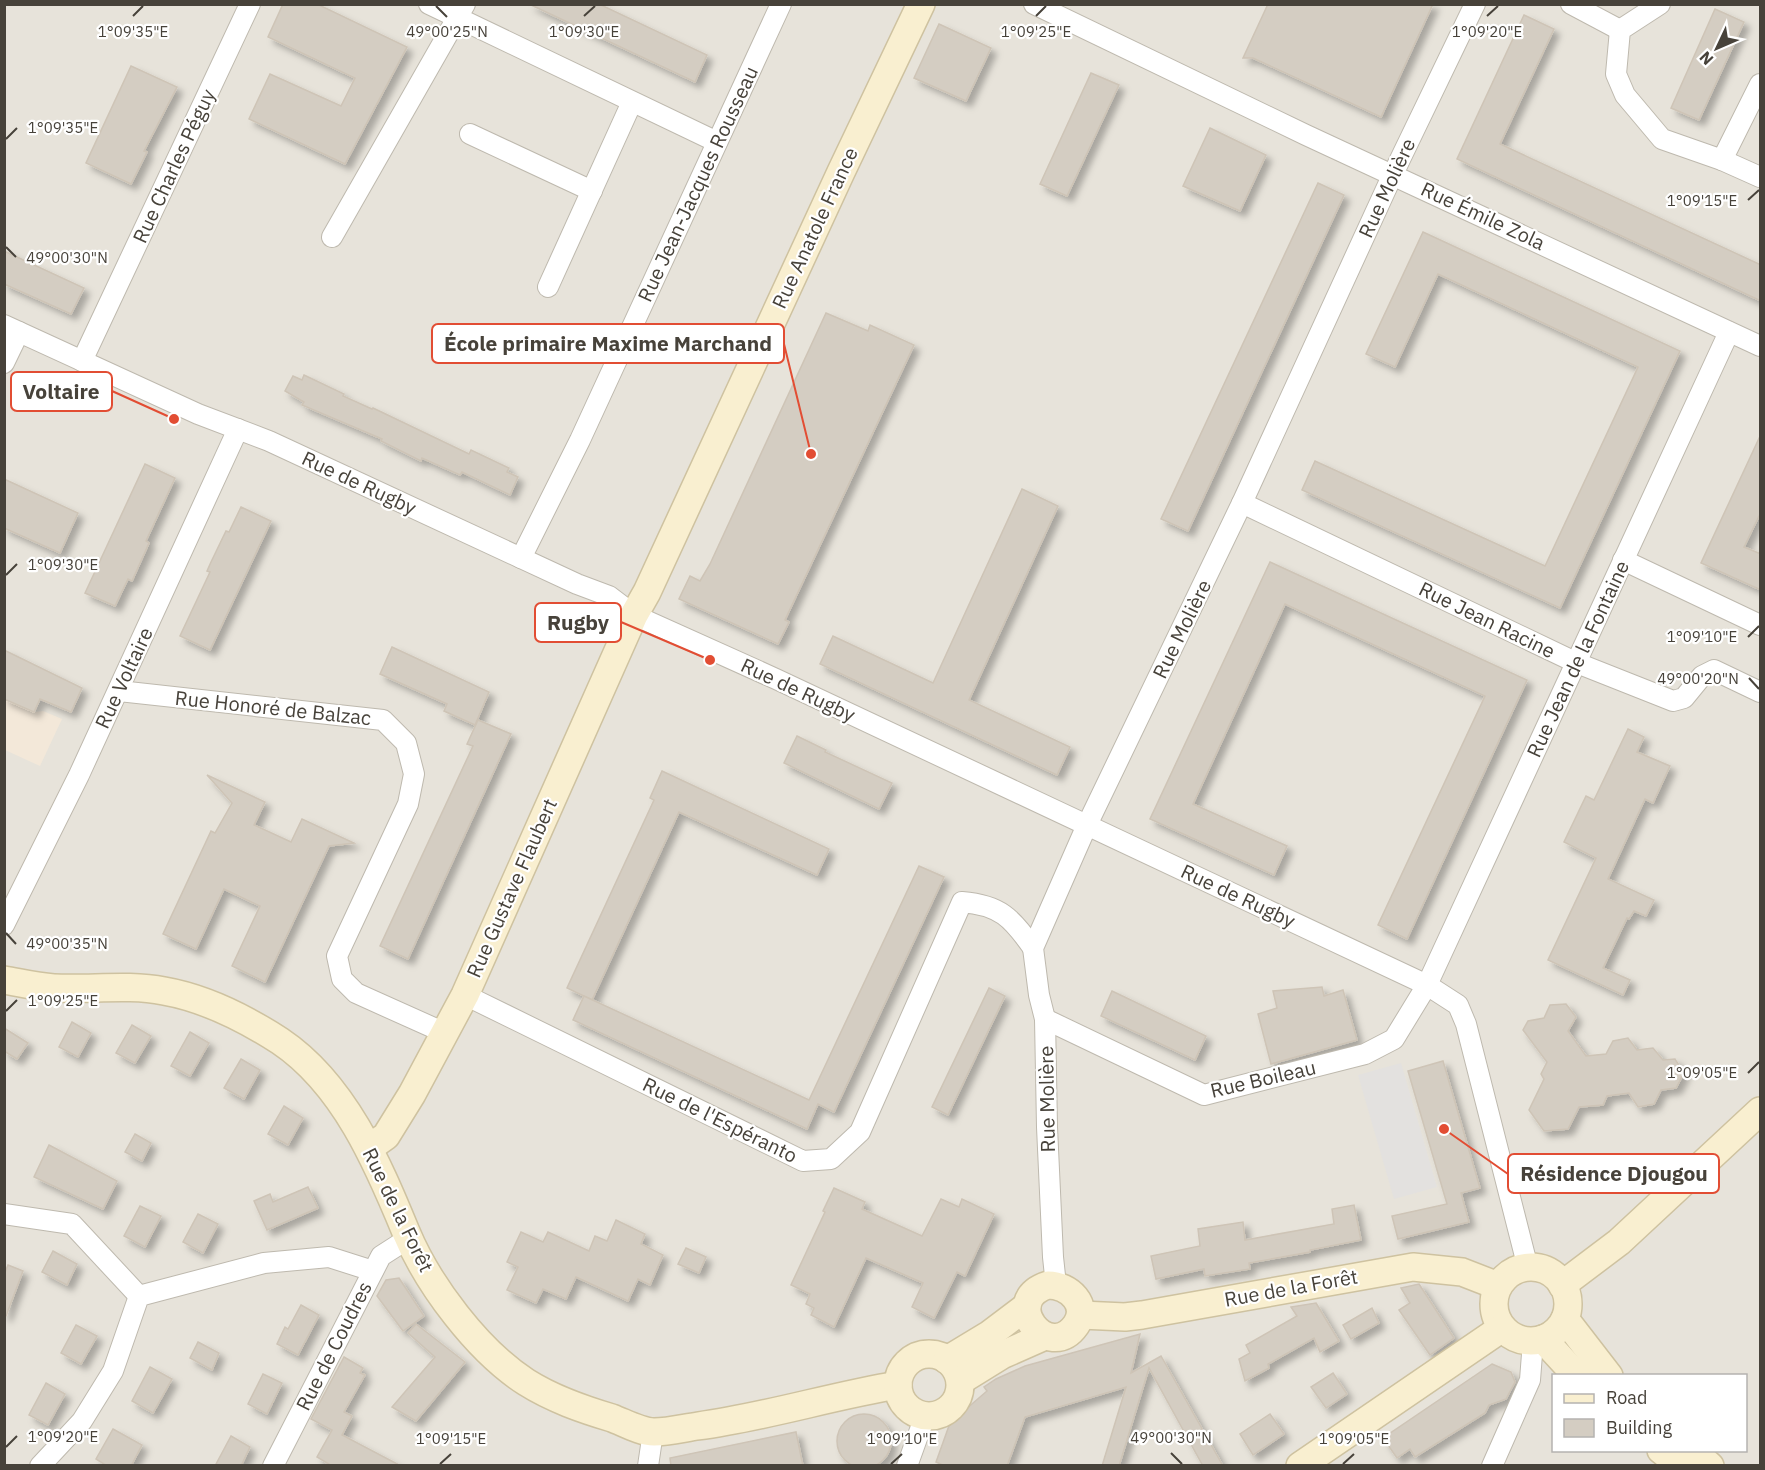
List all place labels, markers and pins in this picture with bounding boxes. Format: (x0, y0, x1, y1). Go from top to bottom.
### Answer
callout: École primaire Maxime Marchand (432, 324, 784, 363)
callout: Voltaire (11, 372, 112, 411)
callout: Rugby (535, 603, 621, 642)
callout: Résidence Djougou (1508, 1154, 1719, 1193)

